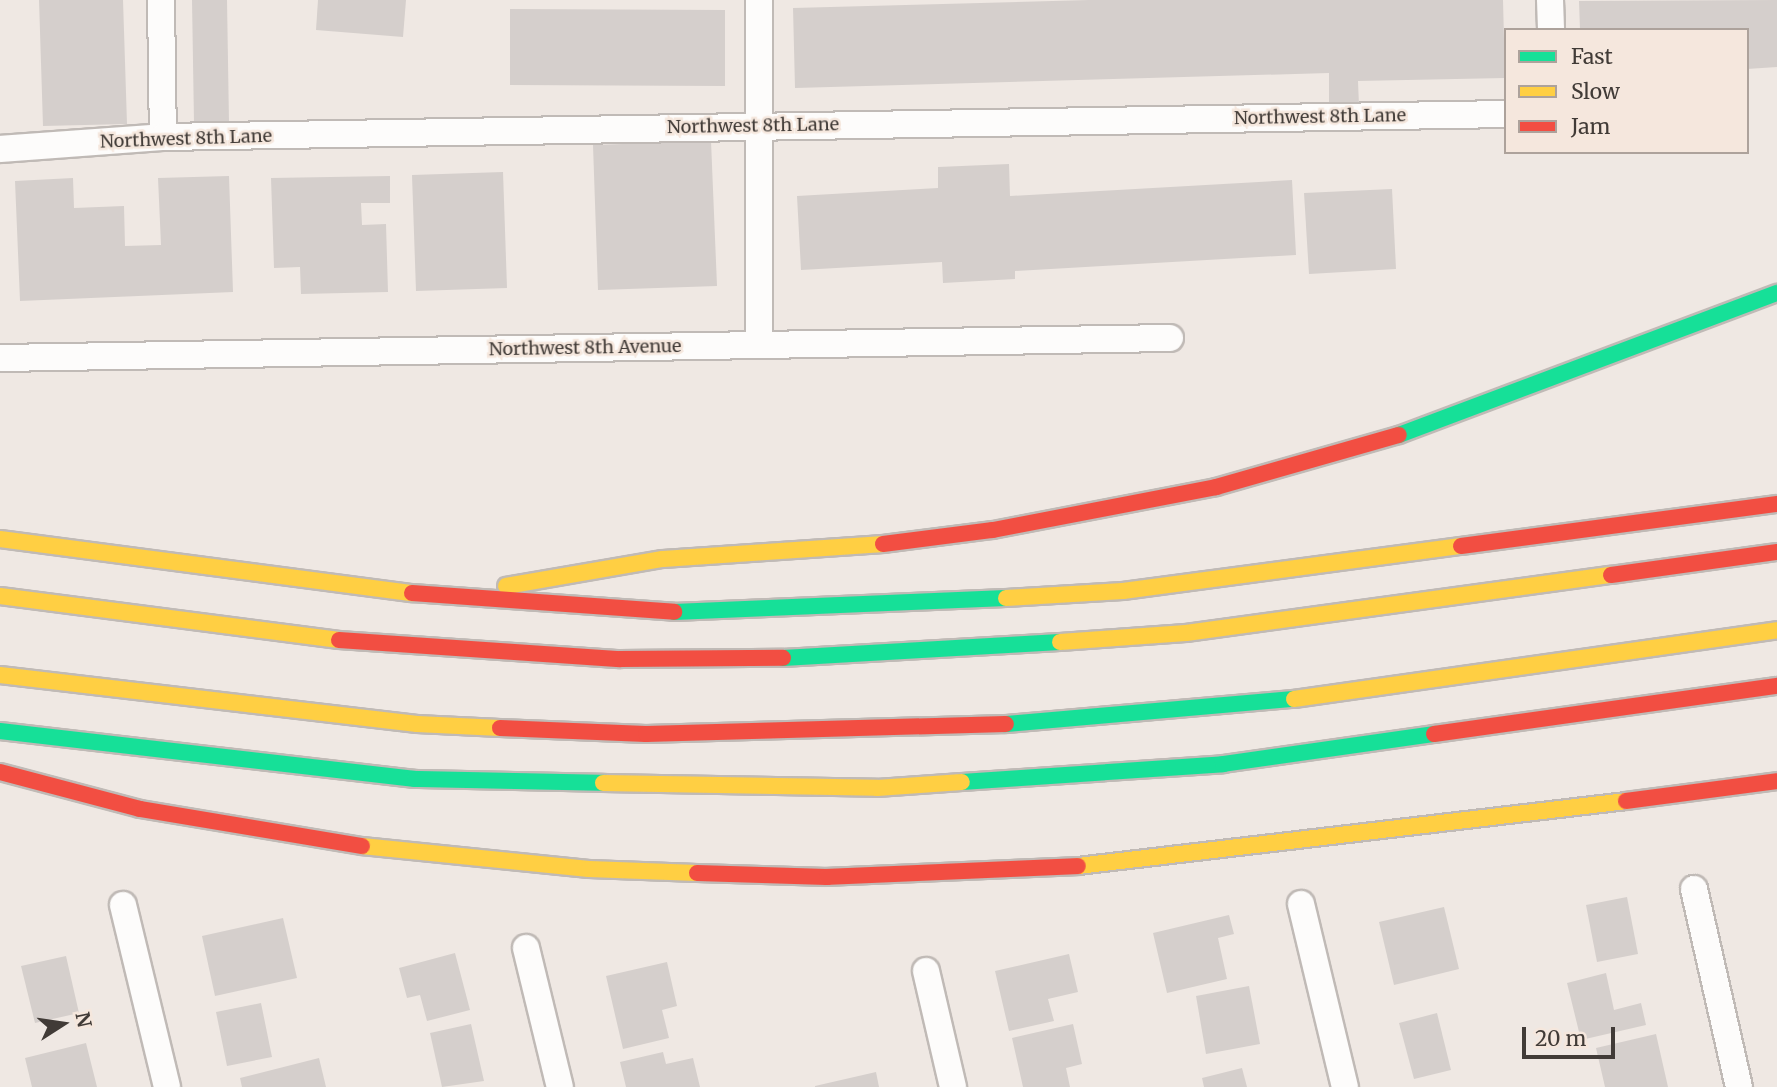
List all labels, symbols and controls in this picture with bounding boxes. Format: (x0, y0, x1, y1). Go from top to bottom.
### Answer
legend (1504, 28, 1749, 154)
text: Fast (1571, 43, 1613, 70)
text: Slow (1571, 78, 1620, 105)
street label: Northwest 8th Lane (1234, 105, 1406, 129)
text: Jam (1571, 113, 1610, 140)
street label: Northwest 8th Lane (667, 114, 839, 138)
street label: Northwest 8th Lane (100, 125, 272, 153)
street label: Northwest 8th Avenue (489, 336, 681, 360)
north arrow (28, 989, 98, 1059)
text: N (70, 1010, 97, 1029)
scale bar (1525, 1014, 1618, 1058)
text: 20 m (1535, 1025, 1586, 1052)

